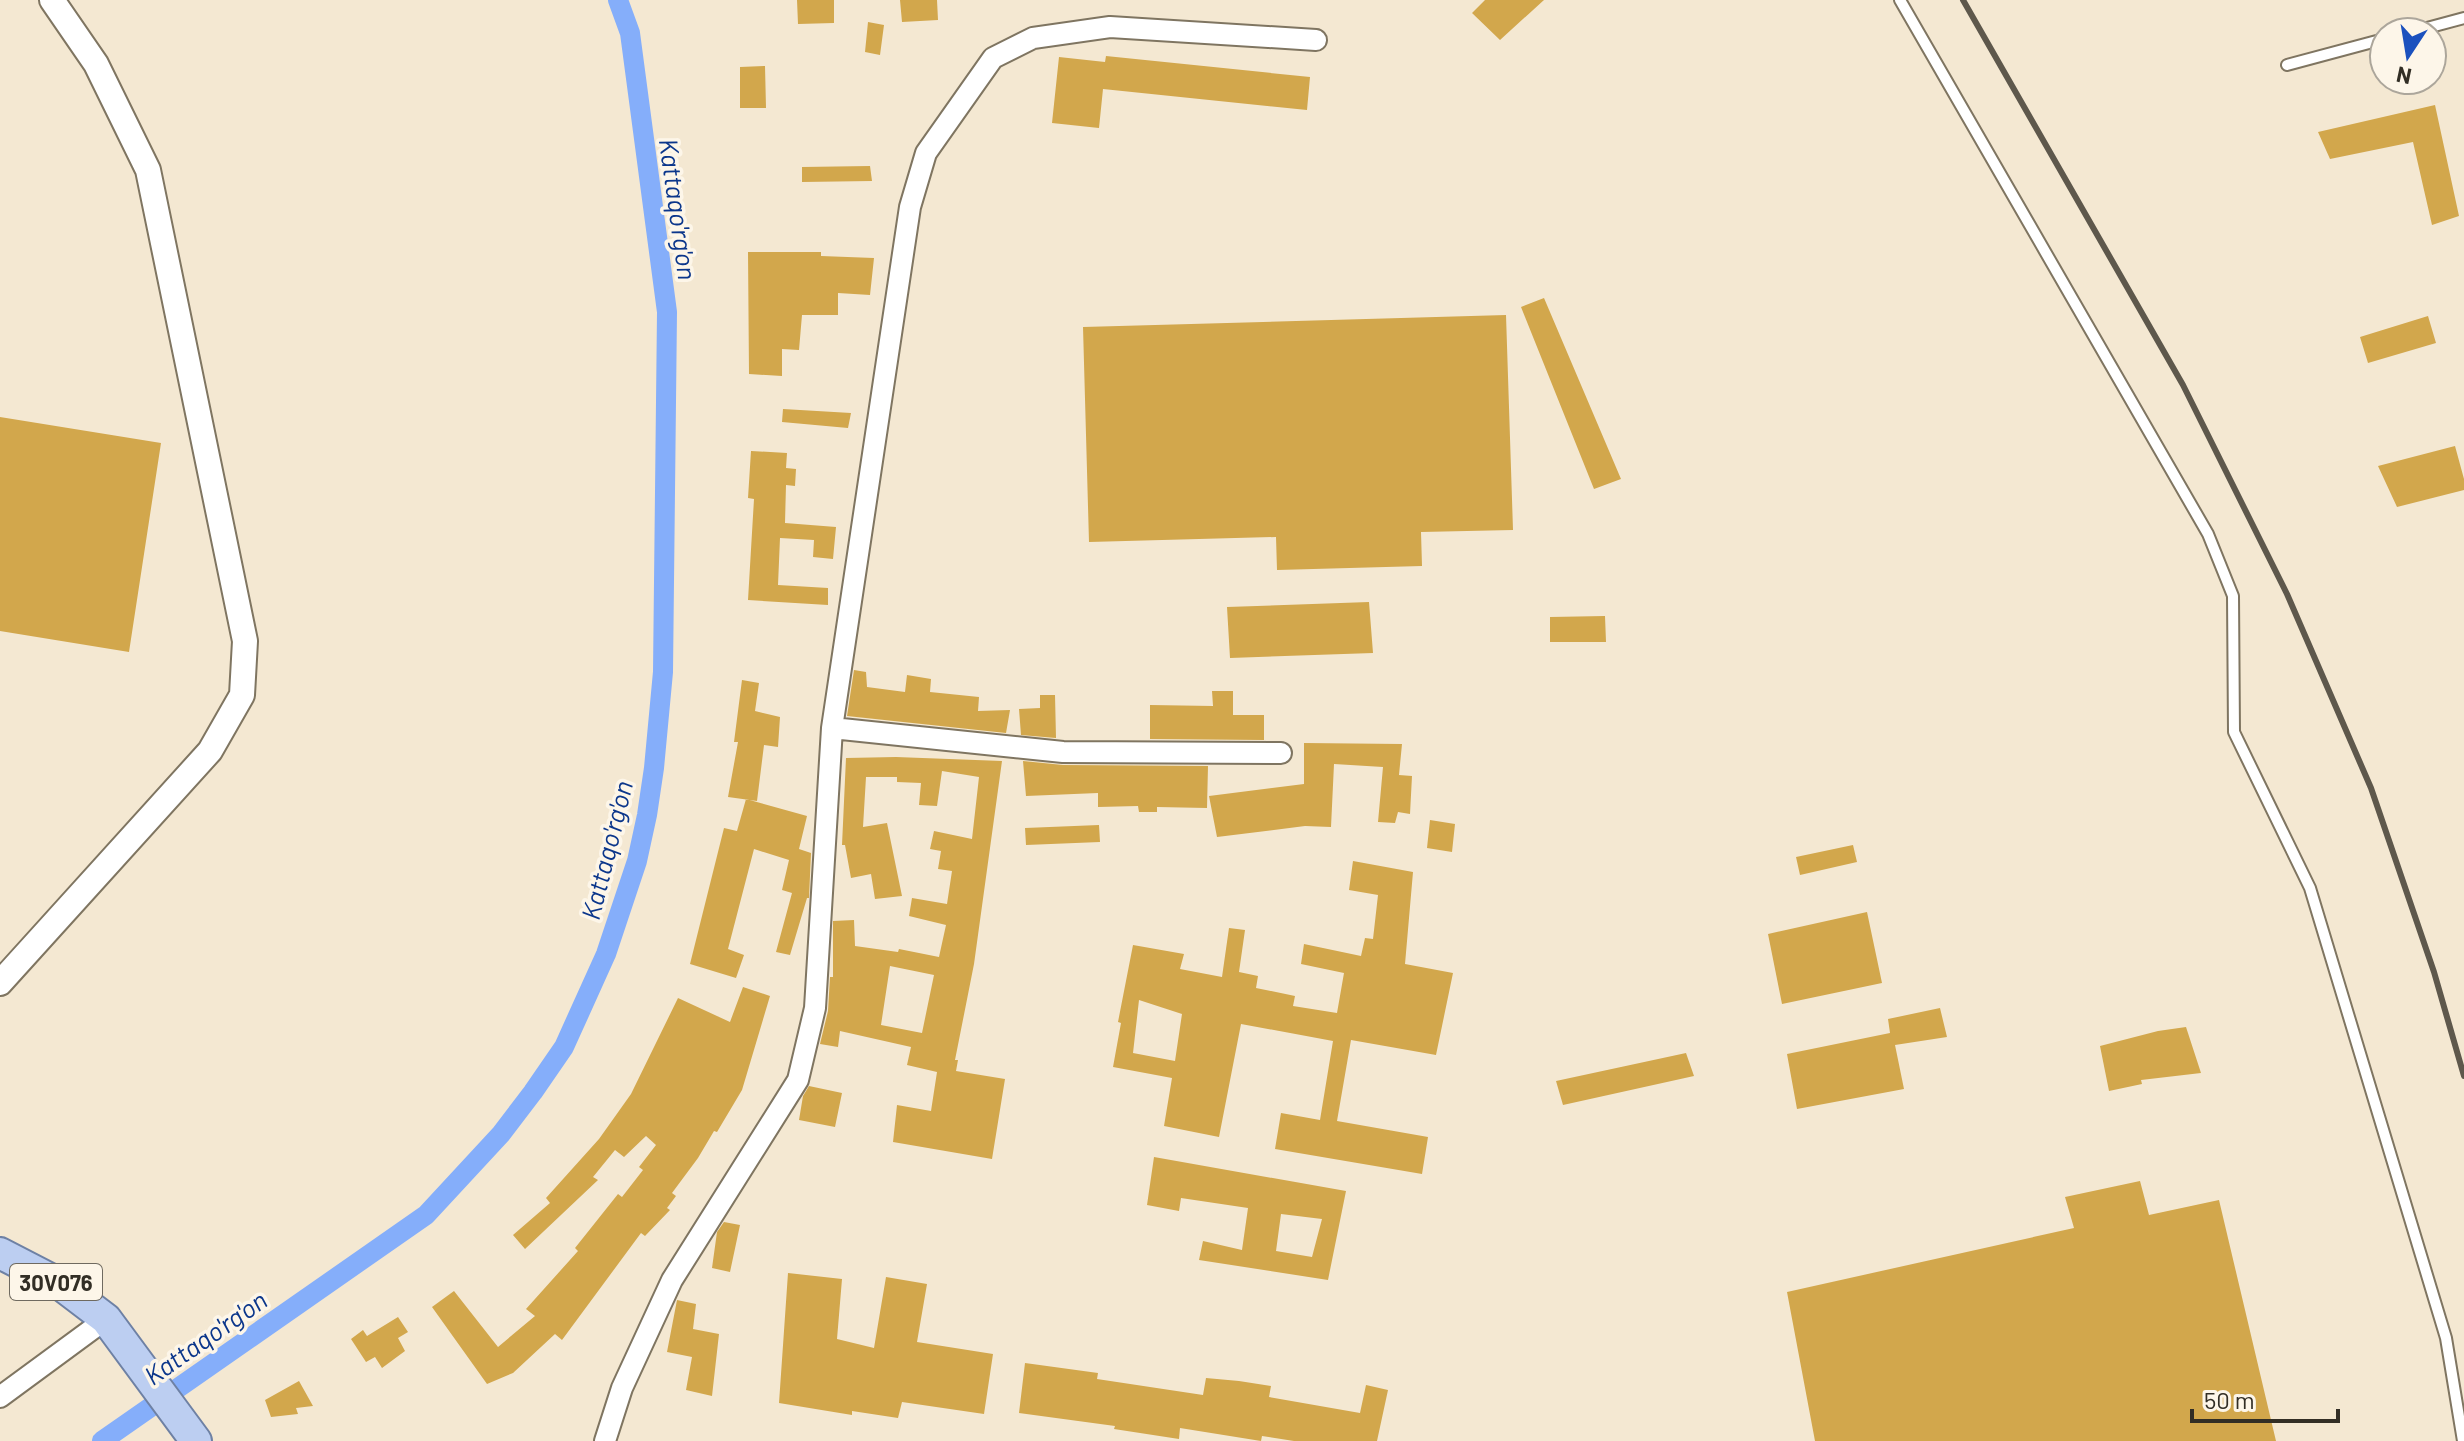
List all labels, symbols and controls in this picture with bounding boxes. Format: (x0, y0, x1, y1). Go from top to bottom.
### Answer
north arrow (2368, 16, 2448, 96)
text: N (2394, 62, 2413, 91)
water label: Kattaqo'rg'on (654, 136, 704, 282)
water label: Kattaqo'rg'on (574, 777, 638, 923)
road number: 30V076 (10, 1264, 102, 1300)
water label: Kattaqo'rg'on (138, 1283, 272, 1391)
scale bar (2192, 1373, 2338, 1423)
text: 50 m (2204, 1385, 2255, 1414)

